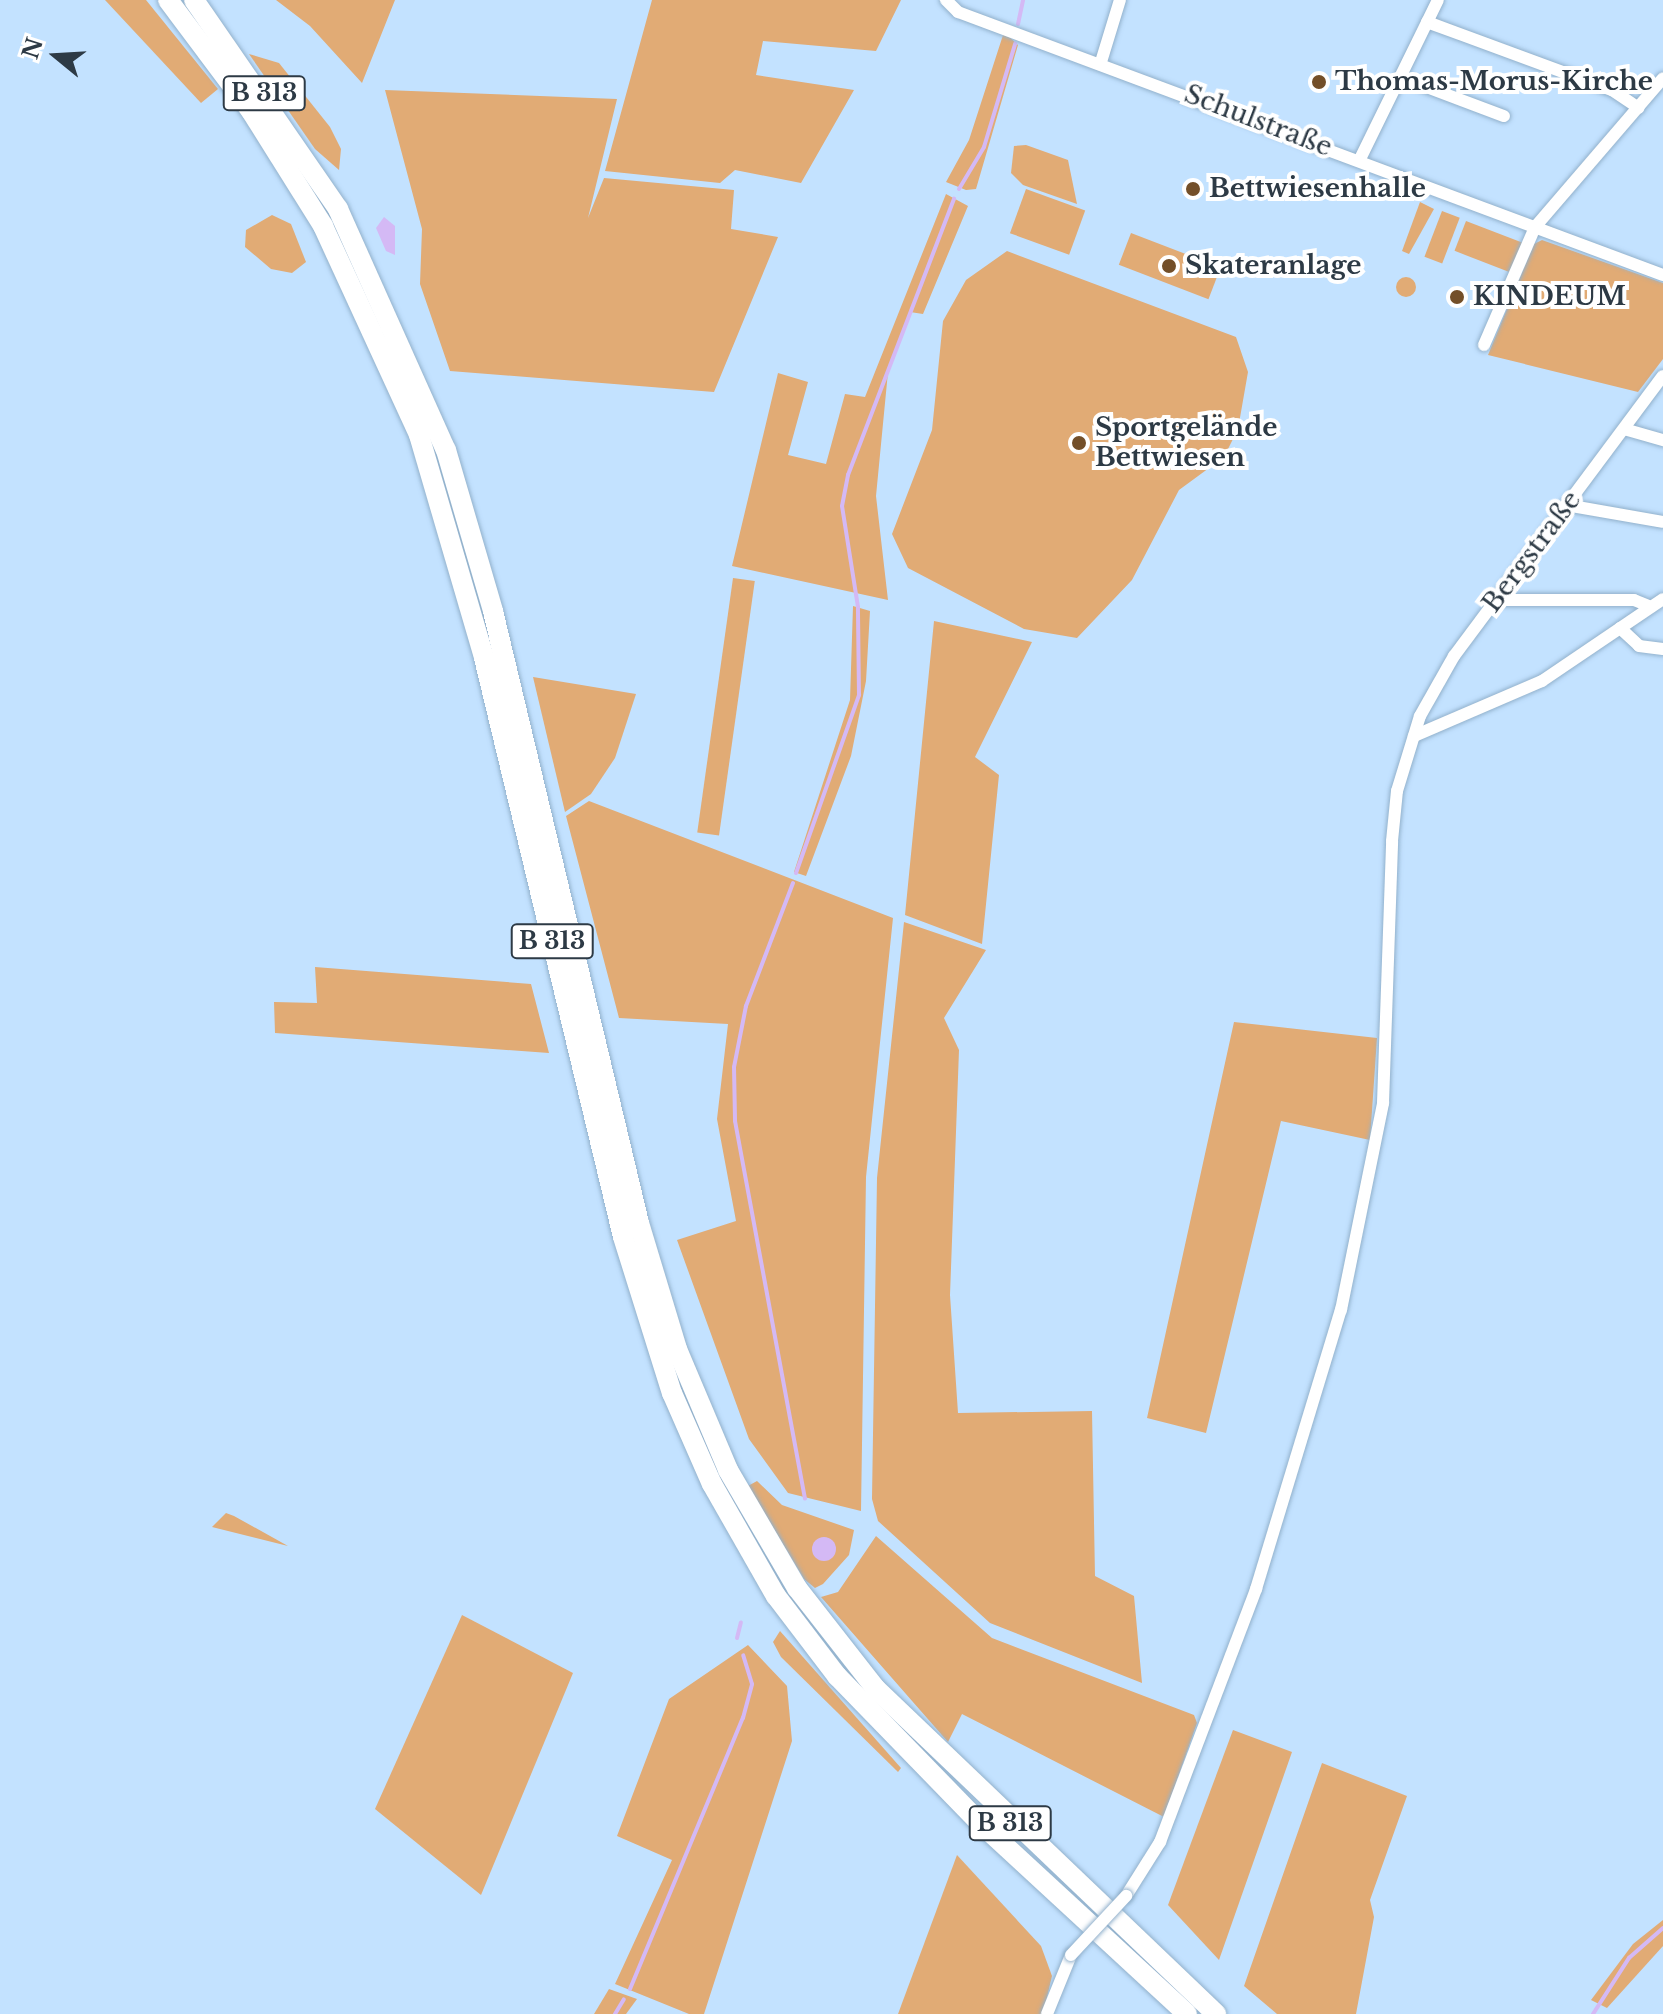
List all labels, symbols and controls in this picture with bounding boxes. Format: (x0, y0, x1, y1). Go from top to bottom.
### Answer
north arrow (16, 16, 96, 96)
text: N (17, 34, 49, 62)
place label: Thomas-Morus-Kirche (1335, 66, 1653, 98)
road number: B 313 (222, 73, 306, 113)
marker: Thomas-Morus-Kirche (1310, 73, 1328, 91)
street label: Schulstraße (1180, 79, 1336, 163)
place label: Bettwiesenhalle (1209, 173, 1426, 205)
marker: Bettwiesenhalle (1184, 180, 1202, 198)
place label: Skateranlage (1185, 250, 1361, 282)
marker: Skateranlage (1160, 257, 1178, 275)
place label: KINDEUM (1473, 281, 1626, 313)
marker: KINDEUM (1448, 288, 1466, 306)
place label: Sportgelände Bettwiesen (1095, 412, 1277, 474)
marker: Sportgelände Bettwiesen (1070, 434, 1088, 452)
street label: Bergstraße (1476, 485, 1588, 619)
road number: B 313 (510, 921, 594, 961)
road number: B 313 (968, 1803, 1052, 1843)

